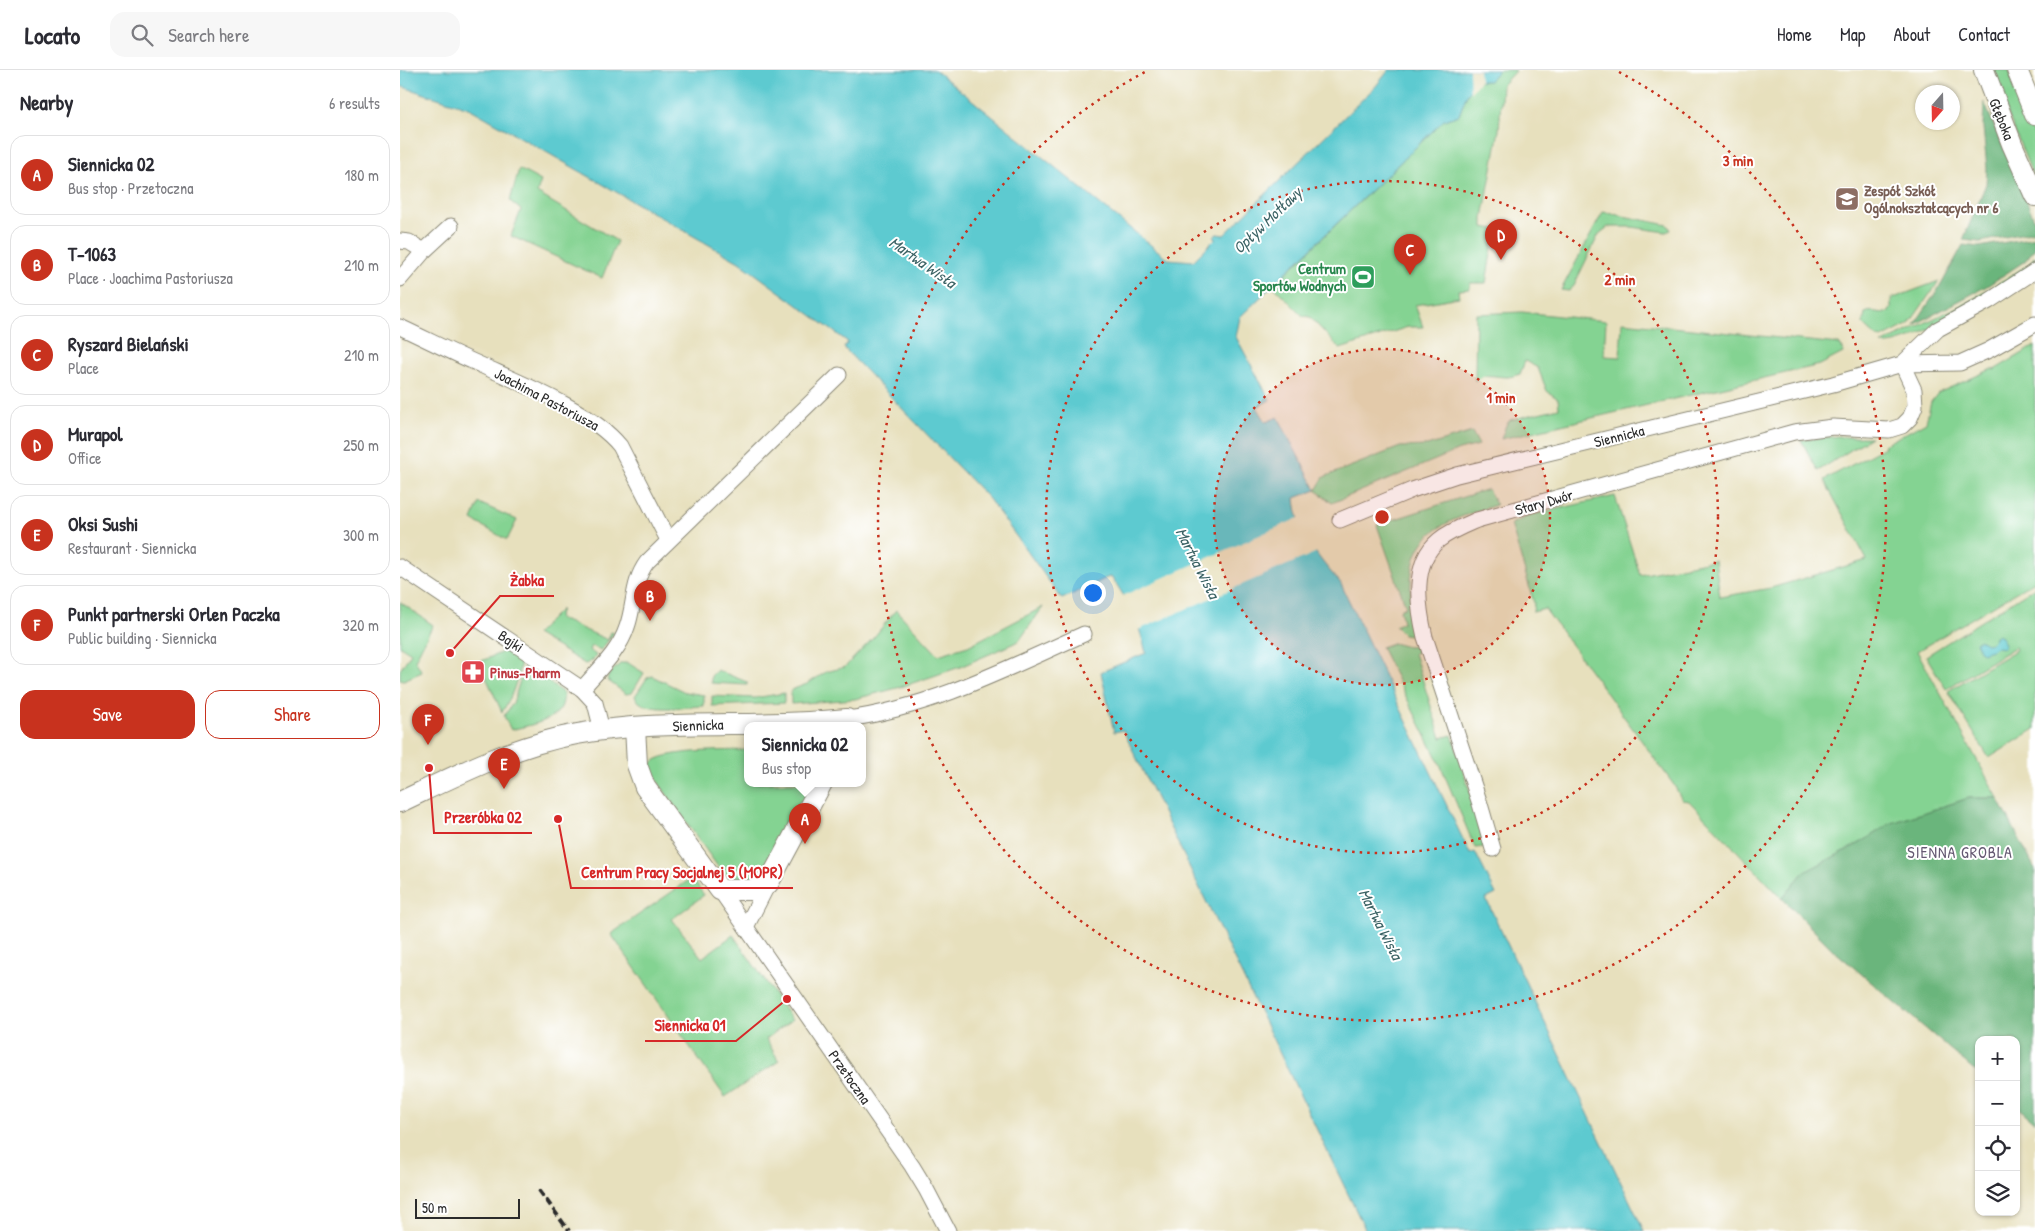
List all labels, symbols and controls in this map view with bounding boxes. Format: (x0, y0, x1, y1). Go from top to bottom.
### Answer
search box (110, 12, 460, 57)
text: Locato (25, 19, 80, 51)
icon: search (128, 21, 156, 49)
text: Search here (168, 22, 249, 48)
text: Home (1777, 22, 1812, 47)
text: Map (1840, 22, 1865, 47)
text: About (1893, 22, 1930, 47)
text: Contact (1958, 22, 2010, 47)
north arrow (1915, 85, 1960, 130)
text: Nearby (20, 88, 73, 117)
text: 6 results (329, 92, 380, 114)
street label: Głęboka (1984, 95, 2020, 143)
text: 3 min (1723, 150, 1753, 171)
text: Siennicka 02 (68, 151, 154, 177)
text: A (33, 164, 41, 186)
text: 180 m (345, 164, 379, 186)
text: Bus stop · Przetoczna (68, 177, 193, 199)
water label: Opływ Motławy (1228, 180, 1308, 258)
place label: Zespół Szkół Ogólnokształcących nr 6 (1864, 180, 1998, 219)
school or university icon: Zespół Szkół Ogólnokształcących nr 6 (1834, 186, 1860, 212)
pin: D (1485, 219, 1517, 260)
water label: Martwa Wisła (885, 231, 962, 294)
pin: C (1394, 234, 1426, 275)
text: T-1063 (68, 241, 116, 267)
text: B (33, 254, 41, 276)
text: 210 m (344, 254, 379, 276)
place label: Centrum Sportów Wodnych (1253, 258, 1347, 297)
sports icon: Centrum Sportów Wodnych (1350, 264, 1376, 290)
text: Place · Joachima Pastoriusza (68, 267, 233, 289)
text: 2 min (1605, 269, 1636, 290)
text: Ryszard Bielański (68, 331, 189, 357)
text: C (33, 344, 41, 366)
text: 210 m (344, 344, 379, 366)
text: Place (68, 357, 99, 379)
street label: Joachima Pastoriusza (491, 363, 603, 436)
text: 1 min (1486, 387, 1516, 408)
street label: Siennicka (1592, 420, 1646, 452)
text: Murapol (68, 421, 123, 447)
text: D (33, 434, 41, 456)
text: 250 m (343, 434, 379, 456)
text: Office (68, 447, 101, 469)
street label: Stary Dwór (1513, 484, 1576, 520)
centre of rings (1373, 508, 1391, 526)
text: Oksi Sushi (68, 511, 138, 537)
text: E (33, 524, 41, 546)
text: 300 m (343, 524, 379, 546)
water label: Martwa Wisła (1171, 524, 1226, 604)
text: Restaurant · Siennicka (68, 537, 196, 559)
callout: Żabka (500, 565, 554, 596)
text: Żabka (510, 569, 545, 591)
pin: B (634, 580, 666, 621)
your location (1080, 580, 1106, 606)
text: Punkt partnerski Orlen Paczka (68, 601, 280, 627)
text: F (34, 614, 40, 636)
text: 320 m (343, 614, 379, 636)
street label: Bajki (494, 625, 528, 657)
text: Public building · Siennicka (68, 627, 216, 649)
pharmacy icon: Pinus-Pharm (460, 659, 486, 685)
place label: Pinus-Pharm (490, 662, 561, 683)
button: Save (20, 690, 195, 739)
button: Share (205, 690, 380, 739)
pin: F (412, 704, 444, 745)
street label: Siennicka (672, 714, 724, 736)
popup (744, 722, 866, 787)
text: Siennicka 02 (762, 731, 848, 757)
pin: E (488, 748, 520, 789)
text: Bus stop (762, 757, 811, 779)
callout: Przeróbka 02 (434, 802, 532, 833)
pin: A (789, 803, 821, 844)
text: Przeróbka 02 (444, 806, 522, 828)
district label: SIENNA GROBLA (1907, 841, 2013, 863)
callout: Centrum Pracy Socjalnej 5 (MOPR) (571, 857, 793, 888)
text: Centrum Pracy Socjalnej 5 (MOPR) (581, 861, 783, 884)
water label: Martwa Wisła (1354, 885, 1409, 965)
callout: Siennicka 01 (645, 1010, 736, 1041)
text: Siennicka 01 (654, 1014, 726, 1036)
map controls (1975, 1036, 2020, 1216)
button: + (1975, 1036, 2020, 1081)
street label: Przetoczna (824, 1046, 876, 1108)
button: − (1975, 1081, 2020, 1126)
button: locate (1975, 1126, 2020, 1171)
button: layers (1975, 1171, 2020, 1216)
scale bar (415, 1196, 520, 1219)
text: 50 m (422, 1198, 447, 1217)

